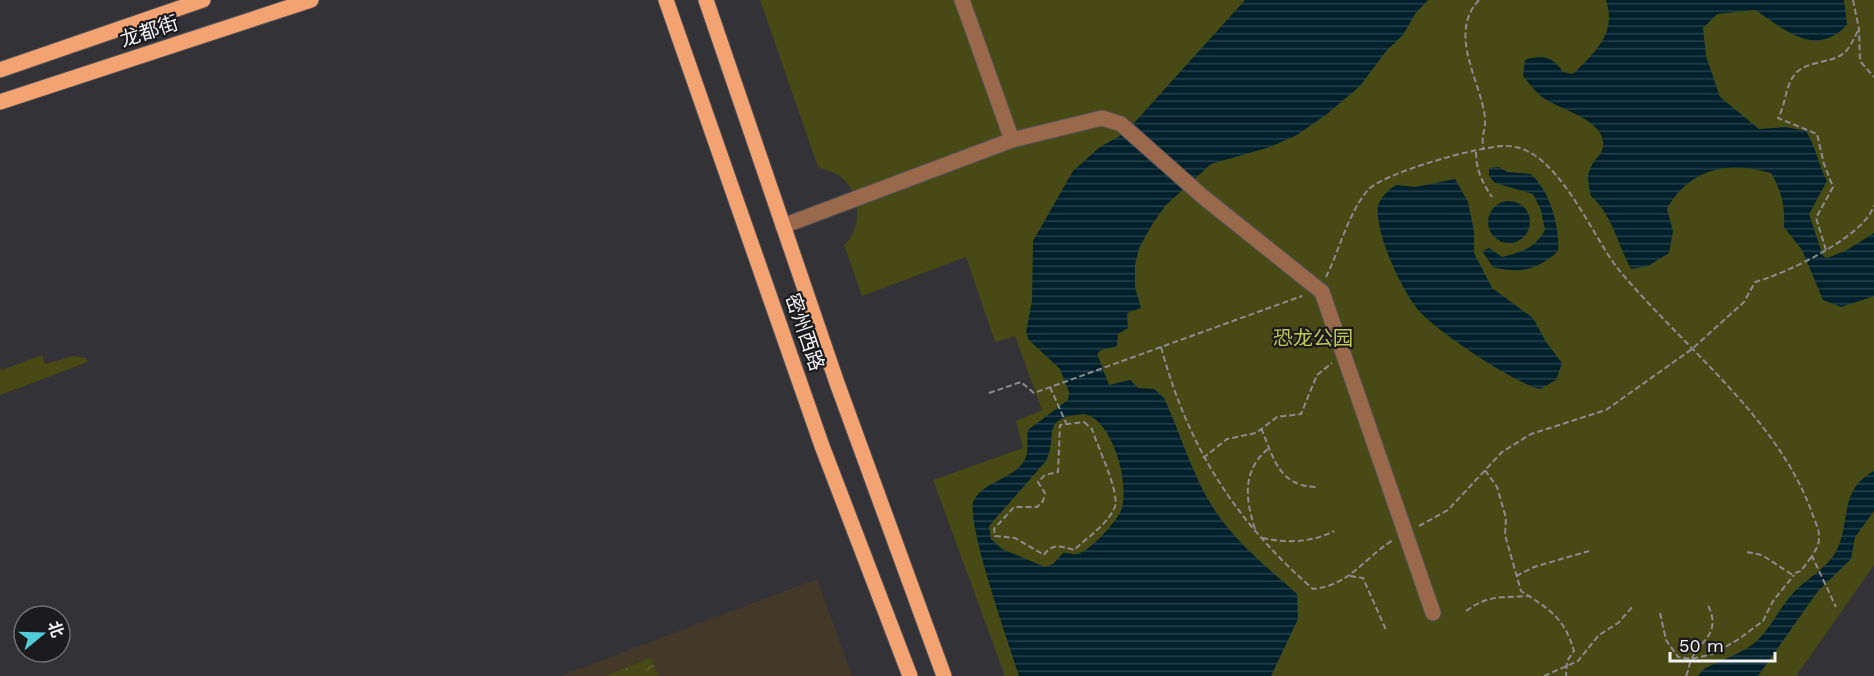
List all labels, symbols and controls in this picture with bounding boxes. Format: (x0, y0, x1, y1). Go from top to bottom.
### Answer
street label: 龙都街 (117, 10, 181, 52)
street label: 密州西路 (781, 290, 829, 374)
park label: 恐龙公园 (1273, 326, 1353, 350)
north arrow (12, 604, 72, 664)
text: 北 (44, 619, 67, 640)
scale bar (1670, 625, 1775, 663)
text: 50 m (1679, 635, 1724, 656)

